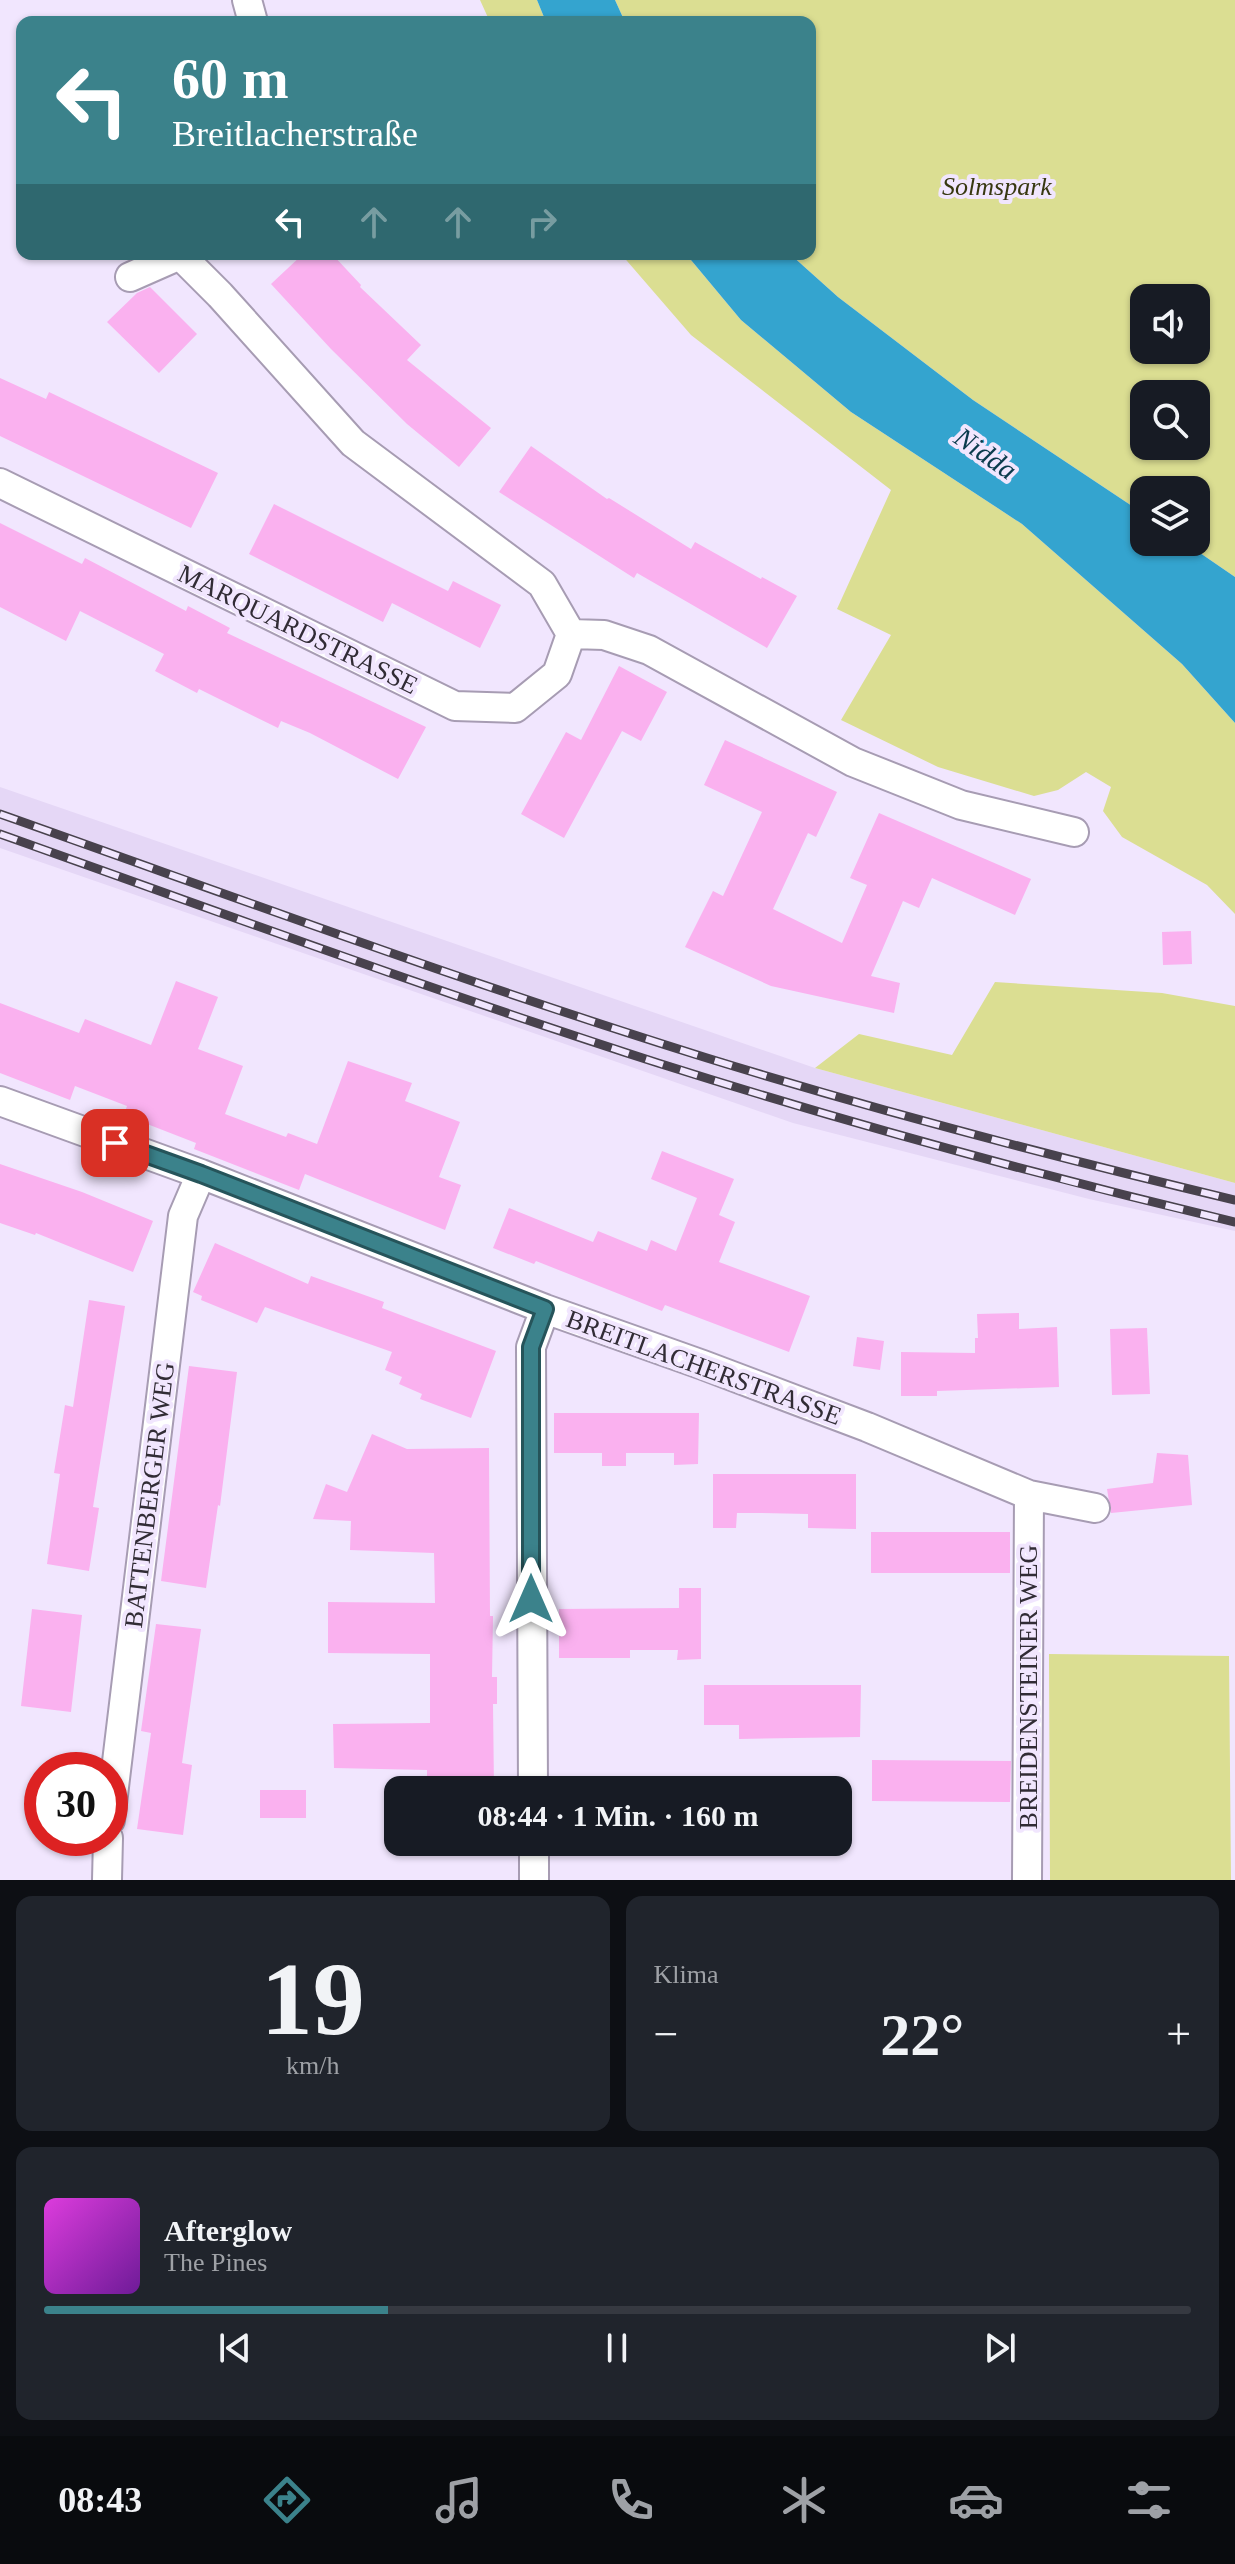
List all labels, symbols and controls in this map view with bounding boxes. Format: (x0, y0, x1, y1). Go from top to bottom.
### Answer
icon: left (40, 48, 144, 152)
text: 60 m (172, 48, 289, 110)
text: Breitlacherstraße (172, 114, 418, 154)
park label: Solmspark (942, 172, 1052, 201)
icon: left (268, 200, 312, 244)
icon: ahead (352, 200, 396, 244)
icon: ahead (436, 200, 480, 244)
icon: right (520, 200, 564, 244)
map controls (1130, 284, 1210, 556)
button: sound (1130, 284, 1210, 364)
button: search (1130, 380, 1210, 460)
water label: Nidda (948, 421, 1023, 486)
button: layers (1130, 476, 1210, 556)
street label: MARQUARDSTRASSE (173, 559, 422, 700)
pin (81, 1109, 149, 1177)
icon: arrive (93, 1121, 137, 1165)
street label: BREITLACHERSTRASSE (562, 1304, 845, 1431)
street label: BATTENBERGER WEG (119, 1361, 180, 1630)
street label: BREIDENSTEINER WEG (1014, 1545, 1043, 1829)
position arrow (489, 1557, 573, 1641)
speed limit sign: 30 (24, 1752, 128, 1856)
text: 08:44 · 1 Min. · 160 m (478, 1799, 758, 1832)
text: 19 (261, 1941, 365, 2056)
text: Klima (654, 1960, 719, 1989)
text: 22° (880, 2002, 964, 2068)
text: − (654, 2010, 678, 2059)
text: + (1166, 2010, 1191, 2059)
text: km/h (286, 2051, 339, 2080)
text: Afterglow (164, 2214, 292, 2247)
text: The Pines (164, 2248, 267, 2277)
icon: previous (213, 2326, 257, 2370)
icon: pause (595, 2326, 639, 2370)
icon: next (978, 2326, 1022, 2370)
icon: directions (259, 2472, 315, 2528)
icon: music (431, 2472, 487, 2528)
icon: phone (603, 2472, 659, 2528)
icon: climate (776, 2472, 832, 2528)
icon: car (948, 2472, 1004, 2528)
icon: filters (1121, 2472, 1177, 2528)
text: 08:43 (58, 2480, 142, 2520)

